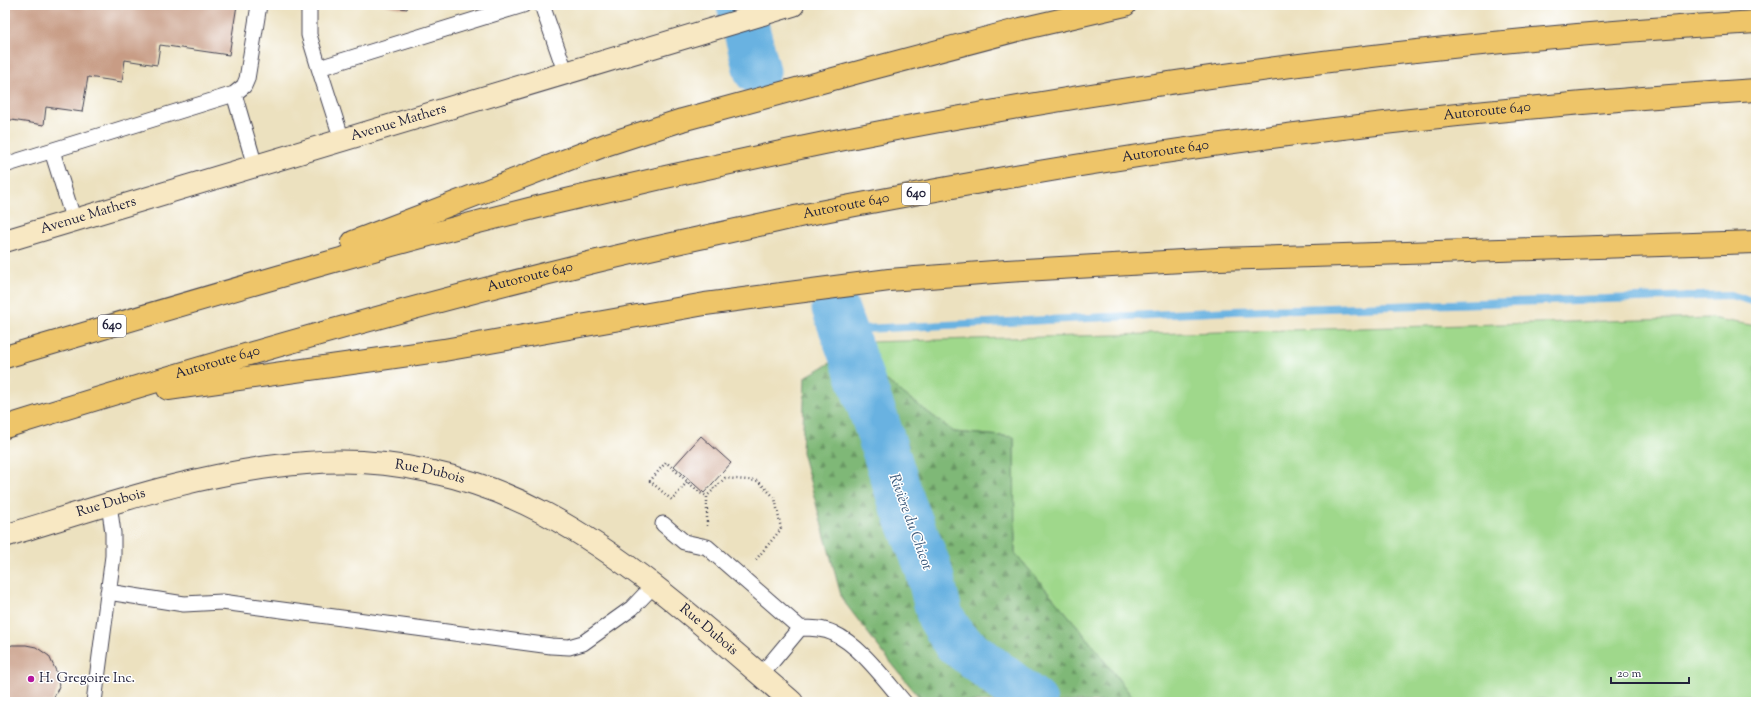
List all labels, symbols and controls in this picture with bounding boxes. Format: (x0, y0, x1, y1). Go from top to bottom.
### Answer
street label: Autoroute 640 (1442, 98, 1532, 126)
street label: Avenue Mathers (348, 99, 449, 147)
street label: Autoroute 640 (1121, 136, 1210, 168)
road number: 640 (902, 183, 930, 205)
street label: Autoroute 640 (801, 189, 891, 225)
street label: Avenue Mathers (38, 192, 139, 240)
street label: Autoroute 640 (485, 257, 575, 298)
road number: 640 (98, 315, 126, 337)
street label: Autoroute 640 (173, 341, 262, 385)
street label: Rue Dubois (393, 455, 467, 490)
water label: Rivière du Chicot (883, 471, 937, 574)
street label: Rue Dubois (74, 484, 148, 523)
street label: Rue Dubois (675, 600, 742, 661)
scale bar (1611, 659, 1689, 685)
text: 20 m (1617, 665, 1642, 683)
place label: H. Gregoire Inc. (39, 669, 135, 689)
marker: H. Gregoire Inc. (26, 674, 36, 684)

